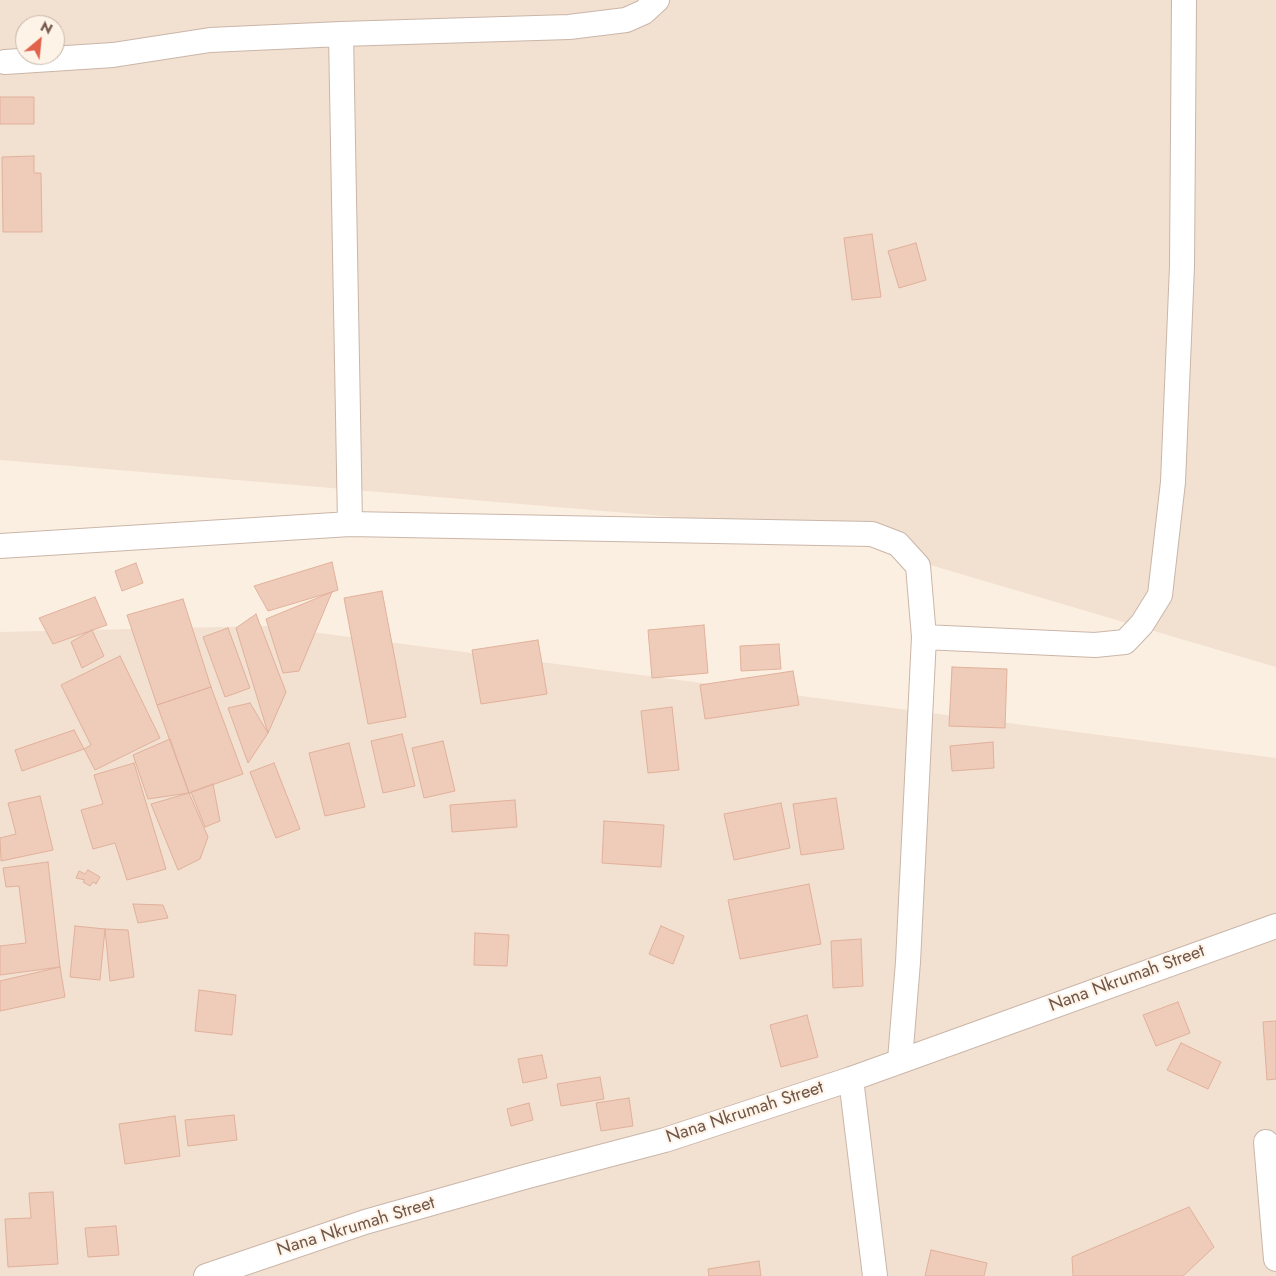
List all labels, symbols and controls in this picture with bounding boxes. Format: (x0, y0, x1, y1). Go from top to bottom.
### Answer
north arrow (15, 15, 65, 65)
text: N (37, 16, 56, 39)
street label: Nana Nkrumah Street (1046, 941, 1208, 1017)
street label: Nana Nkrumah Street (664, 1077, 826, 1149)
street label: Nana Nkrumah Street (274, 1193, 438, 1261)

